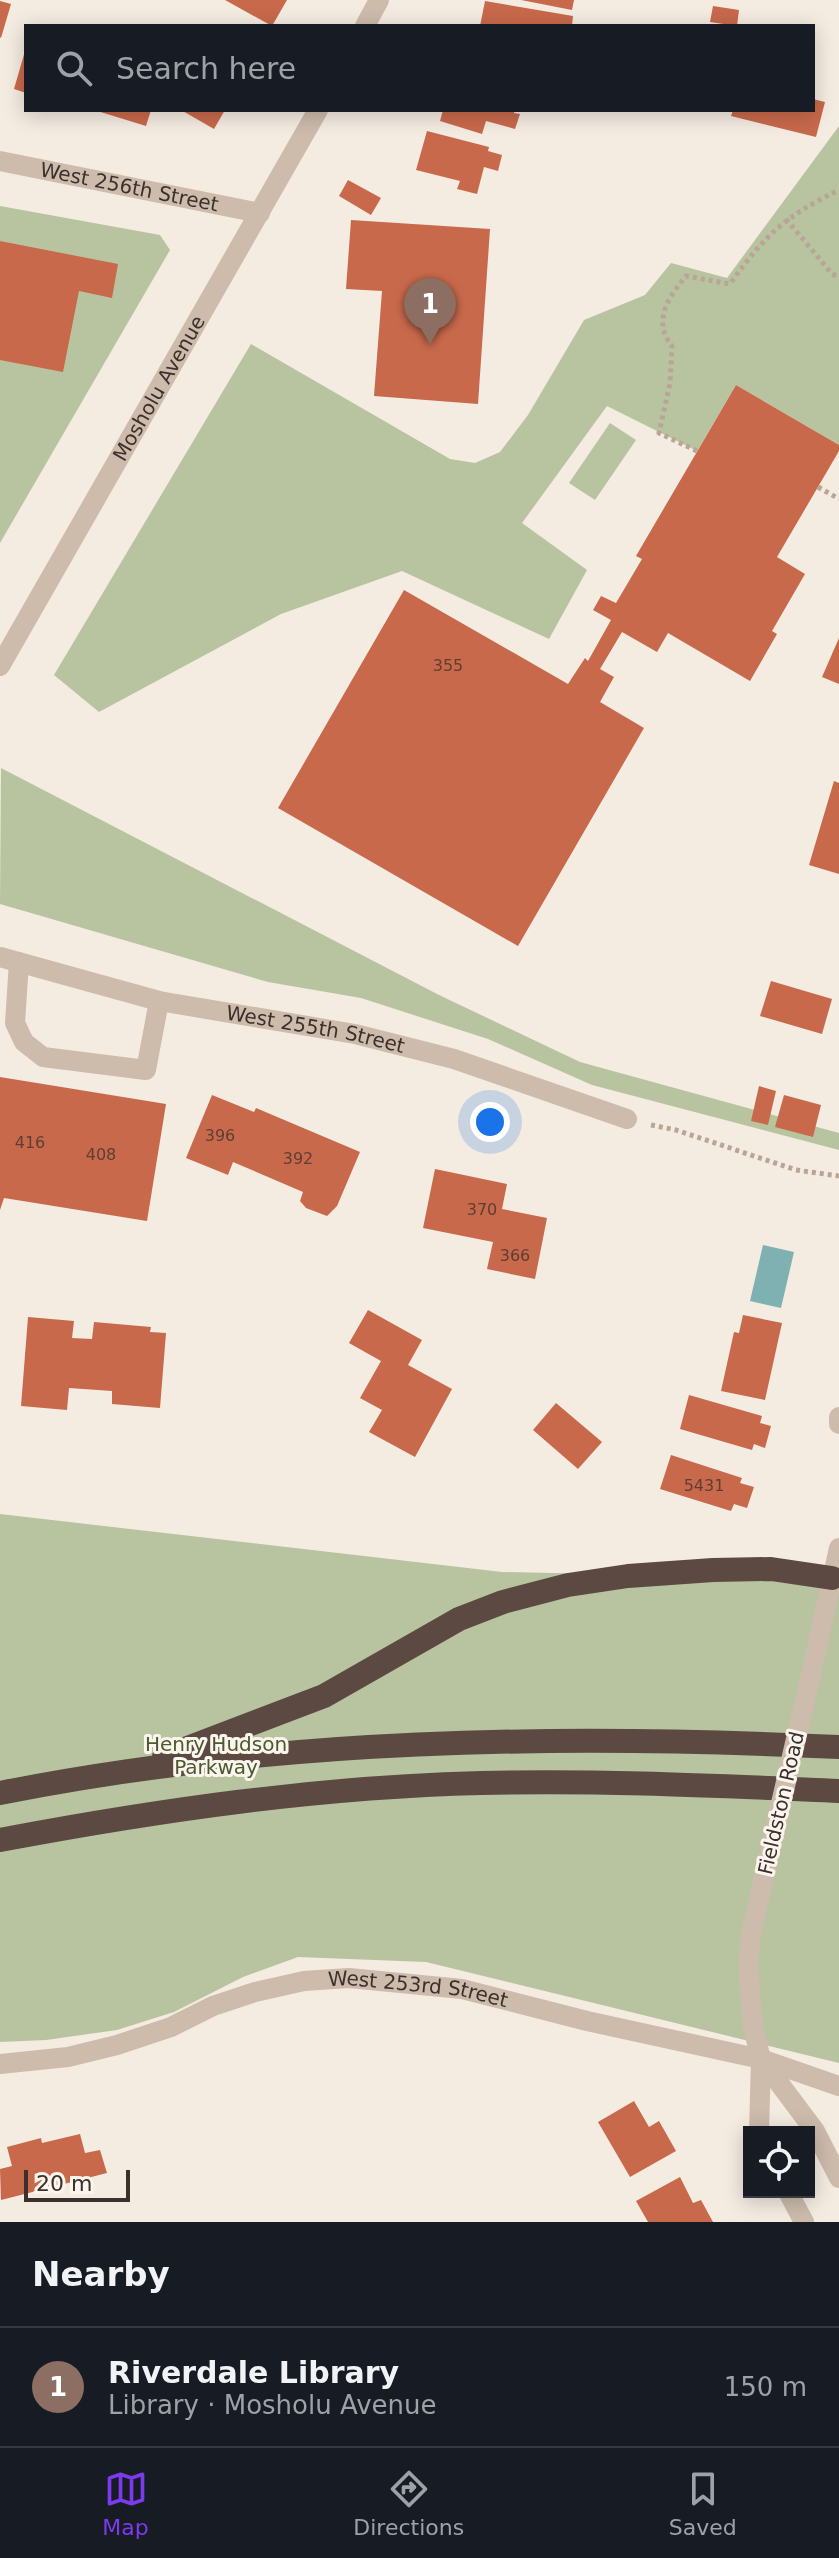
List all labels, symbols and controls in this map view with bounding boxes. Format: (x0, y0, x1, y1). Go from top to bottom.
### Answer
search box (24, 24, 815, 112)
icon: search (52, 46, 96, 90)
text: Search here (116, 51, 296, 86)
street label: West 256th Street (38, 157, 221, 216)
pin: 1 (404, 278, 456, 344)
street label: Mosholu Avenue (108, 311, 210, 465)
house number: 355 (433, 656, 463, 675)
street label: West 255th Street (224, 1001, 408, 1058)
your location (470, 1102, 510, 1142)
house number: 396 (205, 1126, 235, 1145)
house number: 416 (15, 1133, 45, 1152)
house number: 408 (86, 1145, 116, 1164)
house number: 392 (283, 1149, 313, 1168)
house number: 370 (467, 1200, 497, 1219)
house number: 366 (500, 1246, 530, 1265)
house number: 5431 (684, 1476, 724, 1495)
street label: Fieldston Road (753, 1729, 809, 1877)
park label: Henry Hudson Parkway (145, 1732, 287, 1779)
street label: West 253rd Street (327, 1966, 511, 2012)
map controls (743, 2126, 815, 2198)
button: locate (743, 2126, 815, 2198)
scale bar (24, 2166, 130, 2202)
text: 20 m (36, 2171, 92, 2196)
text: Nearby (32, 2254, 170, 2294)
text: Riverdale Library (108, 2355, 399, 2390)
text: 1 (49, 2372, 67, 2402)
text: 150 m (724, 2372, 807, 2402)
text: Library · Mosholu Avenue (108, 2390, 437, 2420)
tab: Map (102, 2467, 149, 2540)
tab: Directions (353, 2467, 464, 2540)
tab: Saved (669, 2467, 737, 2540)

